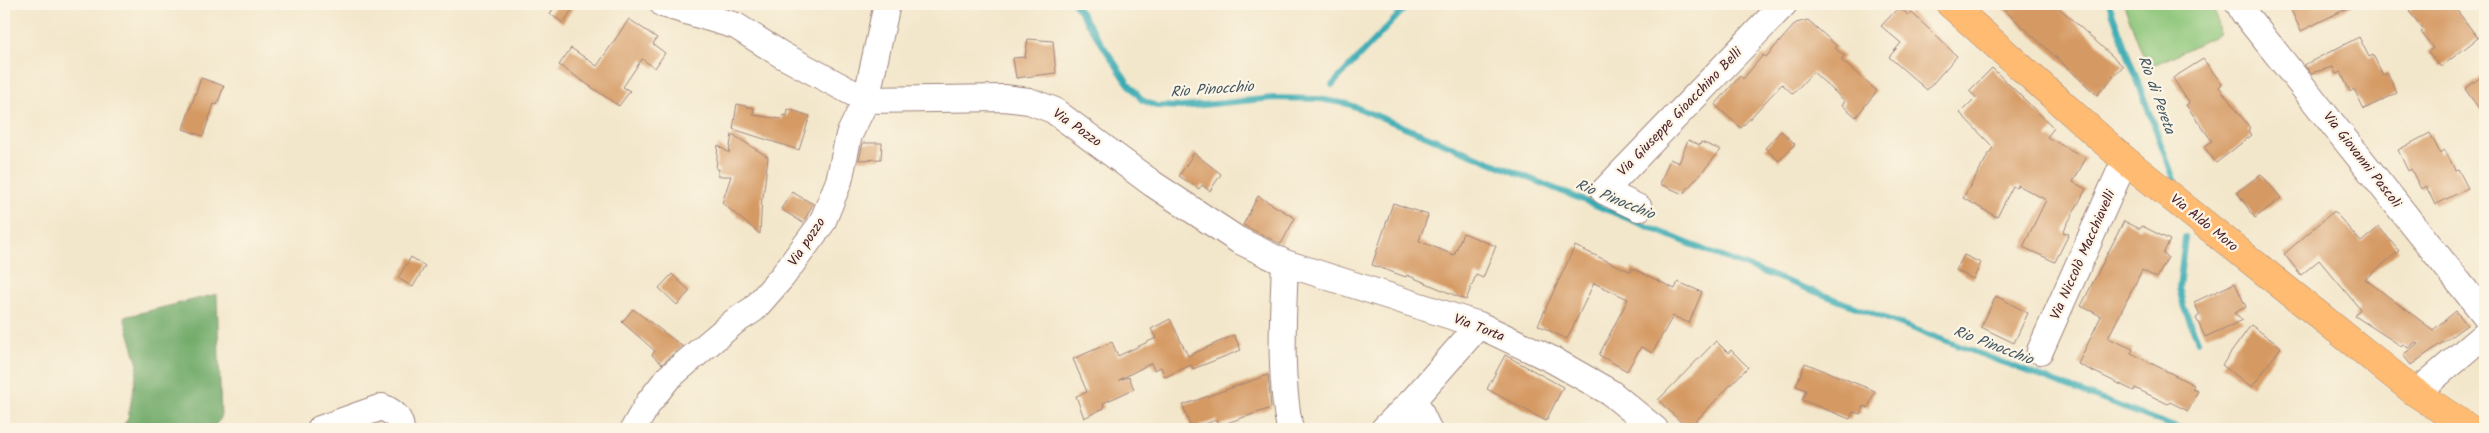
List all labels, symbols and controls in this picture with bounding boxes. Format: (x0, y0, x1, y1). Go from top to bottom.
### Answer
street label: Via Giuseppe Gioacchino Belli (1612, 42, 1748, 182)
water label: Rio di Pereta (2131, 53, 2182, 138)
water label: Rio Pinocchio (1170, 75, 1256, 105)
street label: Via Pozzo (1048, 103, 1106, 153)
street label: Via Giovanni Pascoli (2317, 107, 2407, 213)
water label: Rio Pinocchio (1572, 173, 1659, 227)
street label: Via Niccolò Macchiavelli (2045, 186, 2122, 323)
street label: Via Aldo Moro (2165, 189, 2243, 257)
street label: Via pozzo (783, 213, 831, 271)
street label: Via Torta (1450, 308, 1508, 348)
water label: Rio Pinocchio (1950, 320, 2037, 373)

